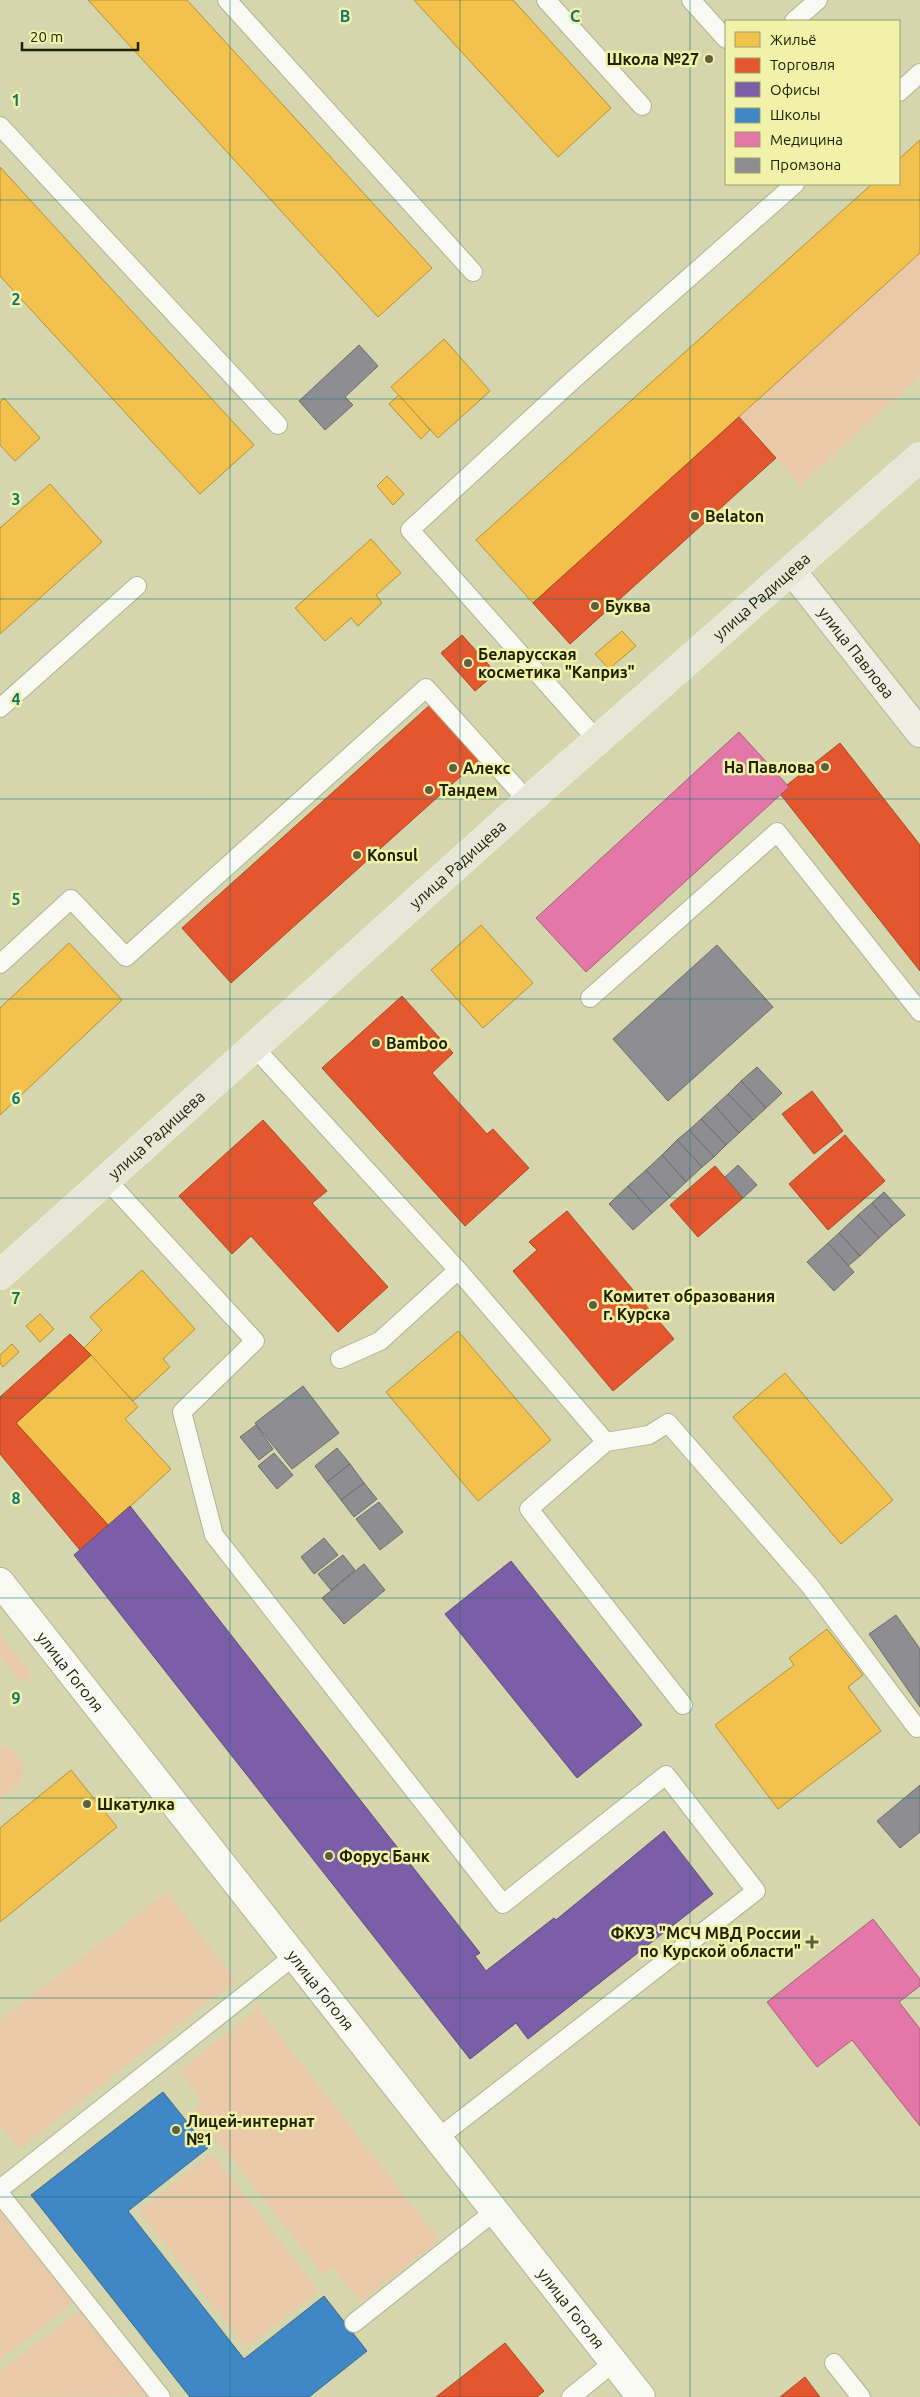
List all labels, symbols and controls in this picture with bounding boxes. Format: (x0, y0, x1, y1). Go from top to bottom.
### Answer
text: B (340, 7, 350, 25)
text: C (570, 7, 580, 25)
scale bar (22, 20, 139, 52)
legend (725, 20, 900, 185)
text: 20 m (30, 28, 63, 45)
text: Жильё (770, 31, 817, 48)
place label: Школа №27 (606, 50, 699, 68)
marker: Школа №27 (703, 53, 715, 65)
text: Торговля (770, 56, 835, 73)
text: Офисы (770, 81, 820, 98)
text: 1 (11, 91, 21, 109)
text: Школы (770, 106, 821, 123)
text: Медицина (770, 131, 843, 148)
text: Промзона (770, 156, 841, 173)
text: 2 (11, 290, 21, 308)
text: 3 (11, 490, 21, 508)
place label: Belaton (705, 507, 764, 525)
marker: Belaton (689, 510, 701, 522)
street label: улица Радищева (709, 549, 814, 644)
place label: Буква (605, 597, 651, 615)
marker: Буква (589, 600, 601, 612)
street label: улица Павлова (815, 603, 898, 702)
place label: Беларусская косметика "Каприз" (478, 645, 635, 681)
marker: Беларусская косметика "Каприз" (462, 657, 474, 669)
text: 4 (11, 690, 21, 708)
place label: На Павлова (724, 758, 815, 776)
place label: Алекс (463, 759, 510, 777)
marker: На Павлова (819, 761, 831, 773)
marker: Алекс (447, 762, 459, 774)
place label: Тандем (439, 781, 497, 799)
marker: Тандем (423, 784, 435, 796)
street label: улица Радищева (406, 816, 509, 912)
place label: Konsul (367, 846, 418, 864)
marker: Konsul (351, 849, 363, 861)
text: 5 (11, 890, 21, 908)
place label: Bamboo (386, 1034, 448, 1052)
marker: Bamboo (370, 1037, 382, 1049)
street label: улица Радищева (104, 1087, 208, 1183)
text: 6 (11, 1089, 21, 1107)
place label: Комитет образования г. Курска (603, 1287, 775, 1323)
text: 7 (11, 1289, 21, 1307)
marker: Комитет образования г. Курска (587, 1299, 599, 1311)
text: 8 (11, 1489, 21, 1507)
street label: улица Гоголя (33, 1628, 108, 1715)
text: 9 (11, 1689, 21, 1707)
place label: Шкатулка (97, 1795, 175, 1813)
marker: Шкатулка (81, 1798, 93, 1810)
place label: Форус Банк (339, 1847, 430, 1865)
marker: Форус Банк (323, 1850, 335, 1862)
place label: ФКУЗ "МСЧ МВД России по Курской области" (611, 1924, 801, 1960)
marker: ФКУЗ "МСЧ МВД России по Курской области" (805, 1935, 819, 1949)
street label: улица Гоголя (284, 1946, 358, 2034)
place label: Лицей-интернат №1 (186, 2112, 315, 2148)
marker: Лицей-интернат №1 (170, 2124, 182, 2136)
street label: улица Гоголя (534, 2265, 608, 2352)

